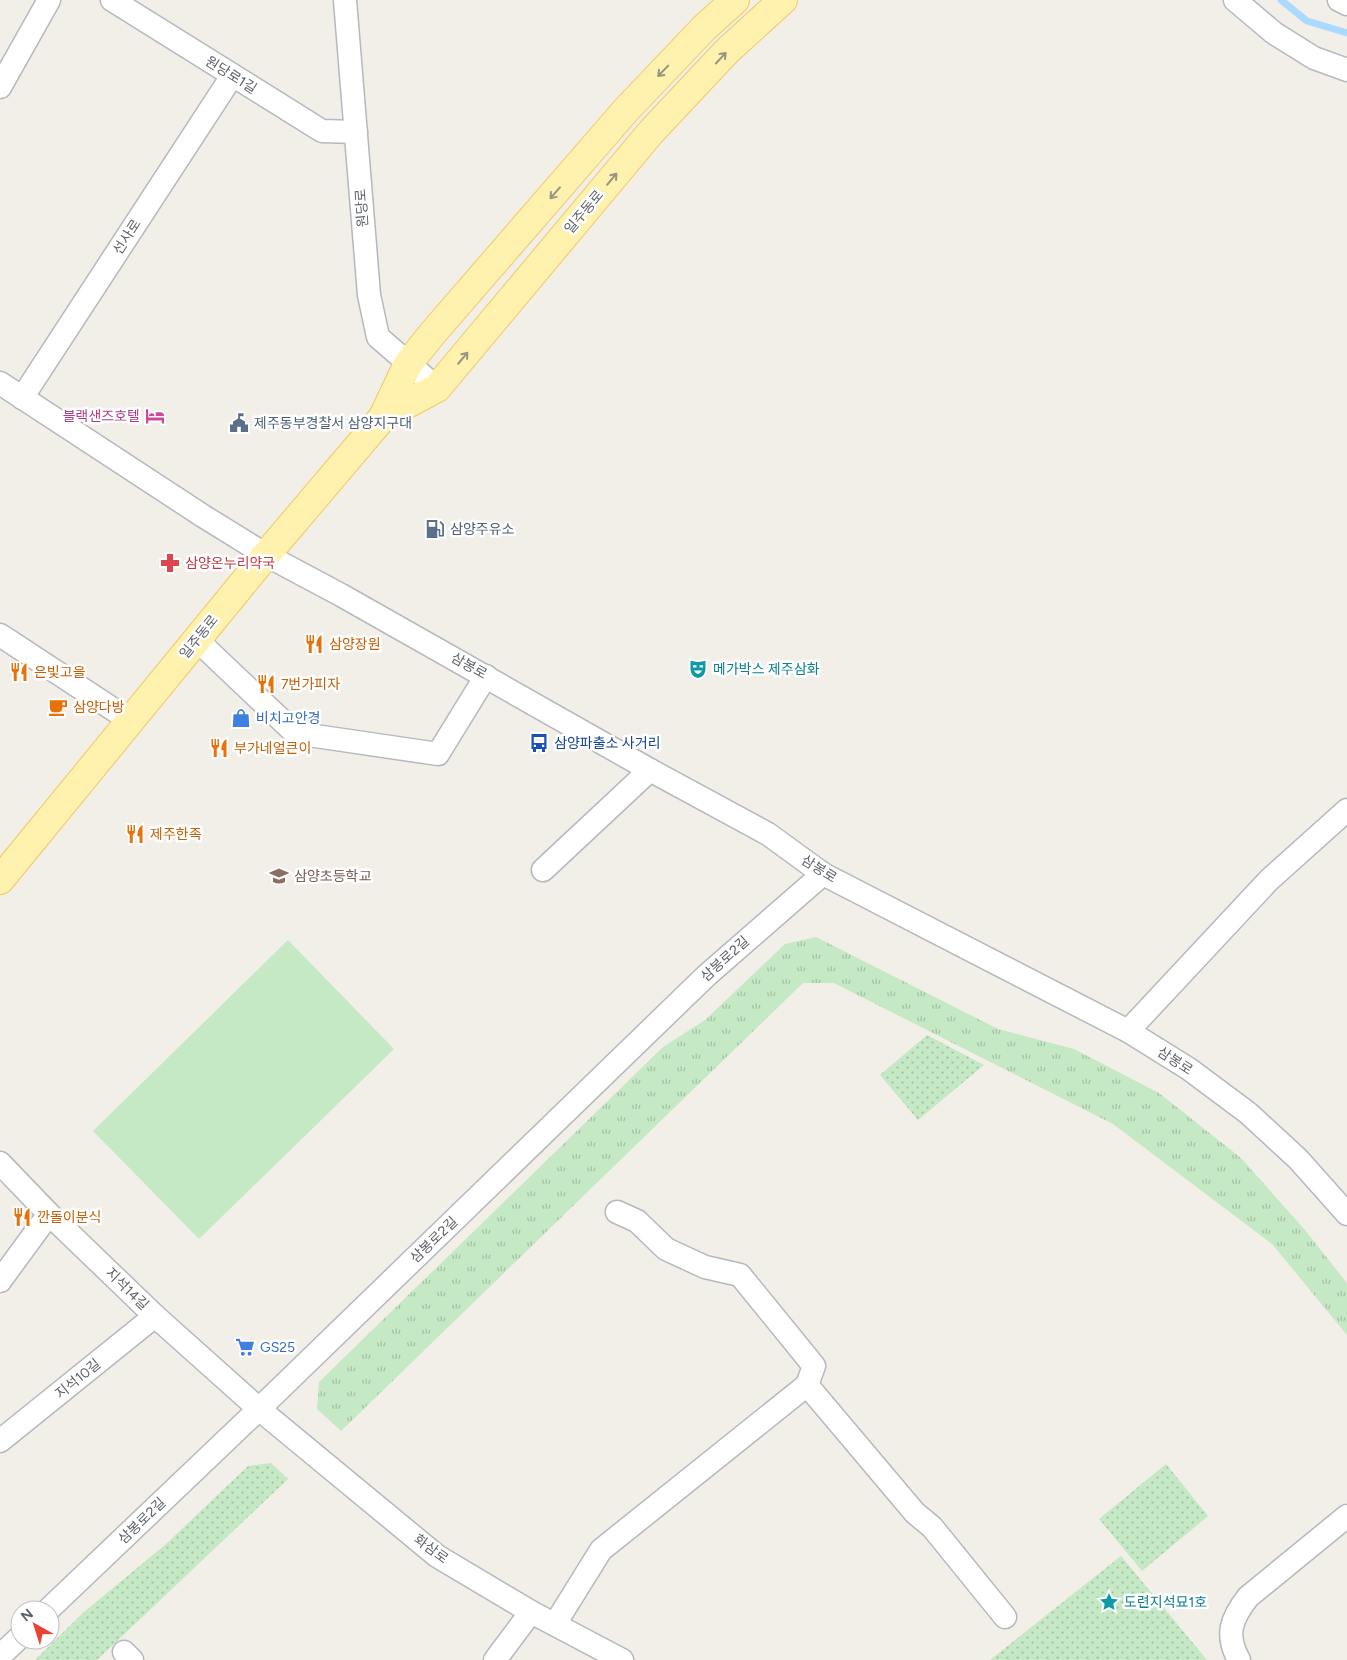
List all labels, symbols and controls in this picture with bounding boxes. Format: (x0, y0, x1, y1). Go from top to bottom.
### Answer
one-way arrow (715, 52, 727, 65)
street label: 원당로1길 (202, 53, 260, 97)
one-way arrow (657, 65, 669, 78)
one-way arrow (606, 173, 617, 186)
one-way arrow (549, 186, 560, 199)
street label: 일주동로 (561, 187, 607, 237)
street label: 원당로 (352, 188, 372, 228)
street label: 선사로 (109, 216, 145, 258)
one-way arrow (458, 351, 469, 364)
hotel icon: 블랙샌즈호텔 (144, 405, 166, 427)
place label: 블랙샌즈호텔 (63, 408, 140, 425)
public building icon: 제주동부경찰서 삼양지구대 (228, 412, 250, 434)
place label: 제주동부경찰서 삼양지구대 (254, 415, 412, 432)
fuel station icon: 삼양주유소 (424, 518, 446, 540)
place label: 삼양주유소 (450, 521, 515, 538)
pharmacy icon: 삼양온누리약국 (159, 552, 181, 574)
place label: 삼양온누리약국 (185, 555, 275, 572)
street label: 일주동로 (176, 612, 222, 662)
restaurant icon: 삼양장원 (303, 633, 325, 655)
place label: 삼양장원 (329, 636, 381, 653)
street label: 삼봉로 (448, 649, 490, 683)
theatre icon: 메가박스 제주삼화 (687, 658, 709, 680)
restaurant icon: 은빛고을 (8, 661, 30, 683)
place label: 메가박스 제주삼화 (713, 661, 820, 678)
place label: 은빛고을 (34, 664, 86, 681)
restaurant icon: 7번가피자 (255, 673, 277, 695)
place label: 7번가피자 (281, 676, 340, 693)
cafe icon: 삼양다방 (47, 696, 69, 718)
place label: 삼양다방 (73, 699, 125, 716)
shop icon: 비치고안경 (230, 707, 252, 729)
place label: 비치고안경 (256, 710, 320, 727)
bus stop icon: 삼양파출소 사거리 (528, 732, 550, 754)
place label: 삼양파출소 사거리 (554, 735, 661, 752)
restaurant icon: 부가네얼큰이 (208, 737, 230, 759)
place label: 부가네얼큰이 (234, 740, 311, 757)
restaurant icon: 제주한족 (124, 823, 146, 845)
place label: 제주한족 (150, 826, 202, 843)
street label: 삼봉로 (798, 852, 840, 887)
school or university icon: 삼양초등학교 (268, 865, 290, 887)
place label: 삼양초등학교 (294, 868, 371, 885)
street label: 삼봉로2길 (697, 933, 753, 985)
street label: 삼봉로 (1154, 1043, 1196, 1079)
restaurant icon: 깐돌이분식 (11, 1206, 33, 1228)
place label: 깐돌이분식 (37, 1209, 101, 1226)
street label: 삼봉로2길 (407, 1213, 461, 1267)
street label: 지석14길 (102, 1264, 152, 1314)
supermarket icon: GS25 (234, 1336, 256, 1358)
place label: GS25 (260, 1339, 295, 1356)
street label: 지석10길 (52, 1356, 104, 1402)
street label: 삼봉로2길 (115, 1494, 169, 1548)
street label: 화삼로 (410, 1531, 452, 1567)
place icon: 도련지석묘1호 (1098, 1591, 1120, 1613)
place label: 도련지석묘1호 (1124, 1594, 1207, 1611)
north arrow (10, 1600, 60, 1650)
text: N (18, 1605, 37, 1625)

